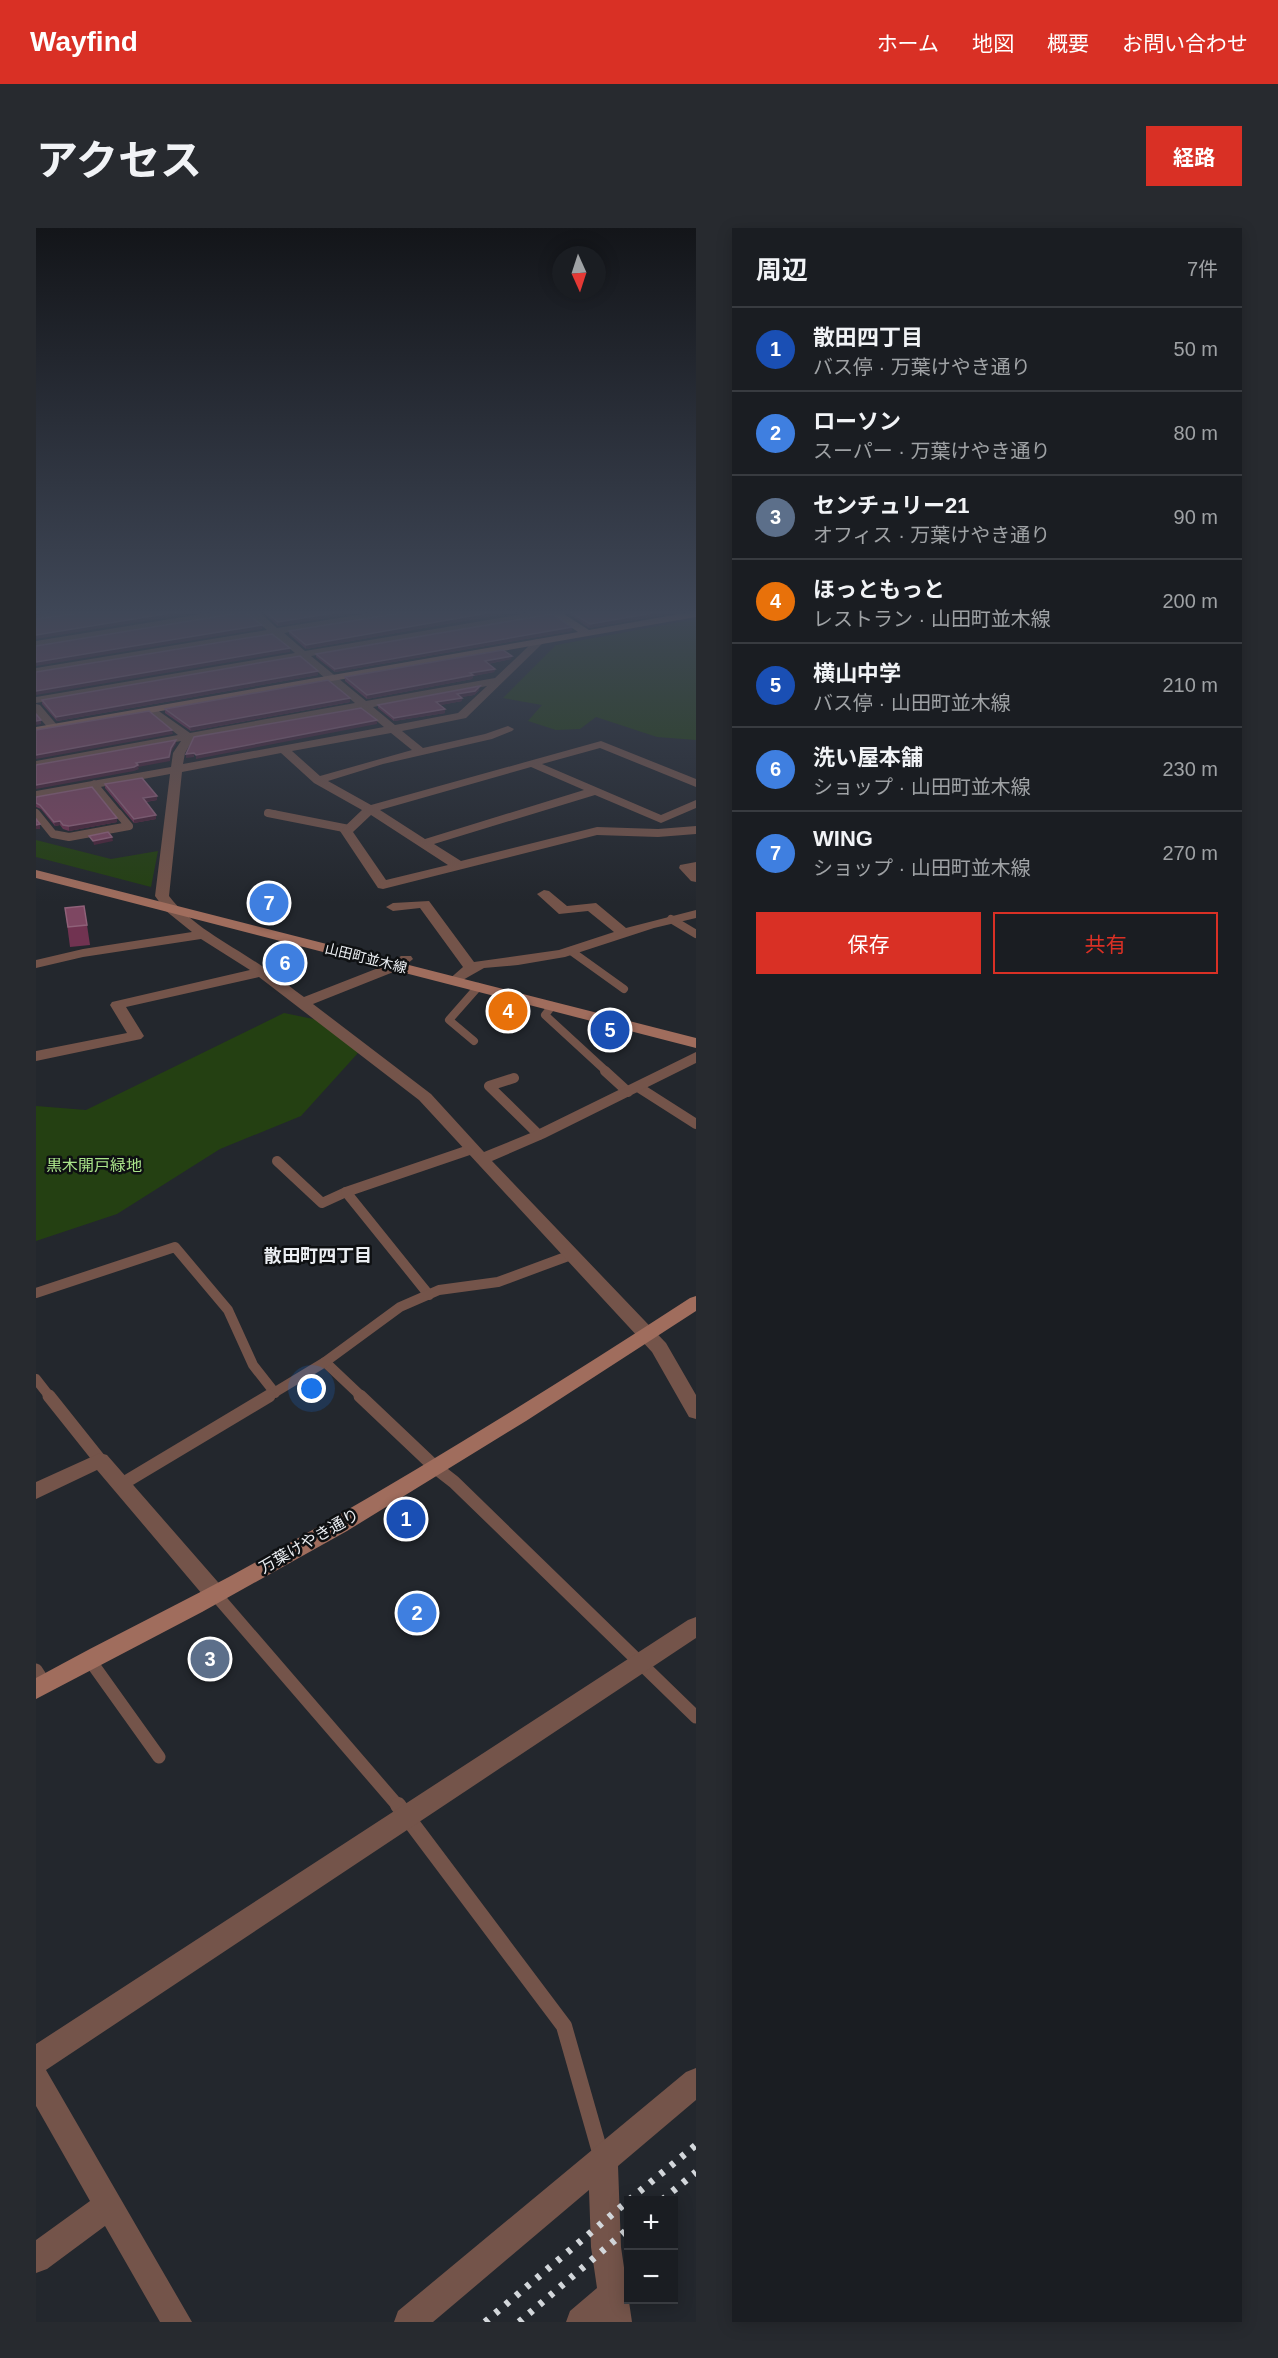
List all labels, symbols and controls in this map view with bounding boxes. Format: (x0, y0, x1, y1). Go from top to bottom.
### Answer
text: Wayfind (30, 26, 138, 57)
text: ホーム (877, 32, 939, 55)
text: 地図 (972, 32, 1014, 55)
text: 概要 (1047, 32, 1089, 55)
text: お問い合わせ (1122, 32, 1248, 55)
button: 経路 (1146, 126, 1242, 186)
text: アクセス (36, 137, 202, 184)
north arrow (552, 246, 606, 300)
text: 周辺 (756, 255, 808, 285)
text: 7件 (1187, 258, 1218, 280)
text: 散田四丁目 (813, 325, 923, 350)
text: 1 (770, 338, 781, 360)
text: 50 m (1174, 338, 1218, 360)
text: バス停 · 万葉けやき通り (813, 356, 1031, 378)
text: ローソン (813, 409, 901, 434)
text: 2 (770, 422, 781, 444)
text: 80 m (1174, 422, 1218, 444)
text: スーパー · 万葉けやき通り (813, 440, 1051, 462)
text: センチュリー21 (813, 493, 969, 518)
text: 3 (770, 506, 781, 528)
text: 90 m (1174, 506, 1218, 528)
text: オフィス · 万葉けやき通り (813, 524, 1050, 546)
text: ほっともっと (813, 577, 945, 602)
text: 4 (770, 590, 781, 612)
text: 200 m (1162, 590, 1218, 612)
text: レストラン · 山田町並木線 (813, 608, 1051, 630)
text: 横山中学 (813, 661, 901, 686)
text: 5 (770, 674, 781, 696)
text: 210 m (1162, 674, 1218, 696)
text: バス停 · 山田町並木線 (813, 692, 1011, 714)
text: 洗い屋本舗 (813, 745, 923, 770)
text: 6 (770, 758, 781, 780)
text: 230 m (1162, 758, 1218, 780)
text: ショップ · 山田町並木線 (813, 776, 1031, 798)
text: WING (813, 826, 873, 851)
text: 7 (770, 842, 781, 864)
text: 270 m (1162, 842, 1218, 864)
text: ショップ · 山田町並木線 (813, 857, 1031, 879)
pin: 7 (250, 880, 288, 926)
button: 保存 (756, 912, 981, 974)
button: 共有 (993, 912, 1218, 974)
pin: 6 (266, 940, 304, 986)
street label: 山田町並木線 (323, 940, 409, 976)
pin: 4 (488, 988, 528, 1034)
pin: 5 (590, 1008, 630, 1052)
park label: 黒木開戸緑地 (46, 1157, 142, 1174)
district label: 散田町四丁目 (264, 1246, 372, 1266)
your location (297, 1374, 326, 1403)
pin: 1 (386, 1496, 425, 1542)
street label: 万葉けやき通り (256, 1506, 362, 1576)
pin: 2 (398, 1590, 436, 1636)
pin: 3 (190, 1636, 230, 1682)
map controls (624, 2196, 678, 2304)
button: + (624, 2196, 678, 2250)
button: − (624, 2250, 678, 2304)

